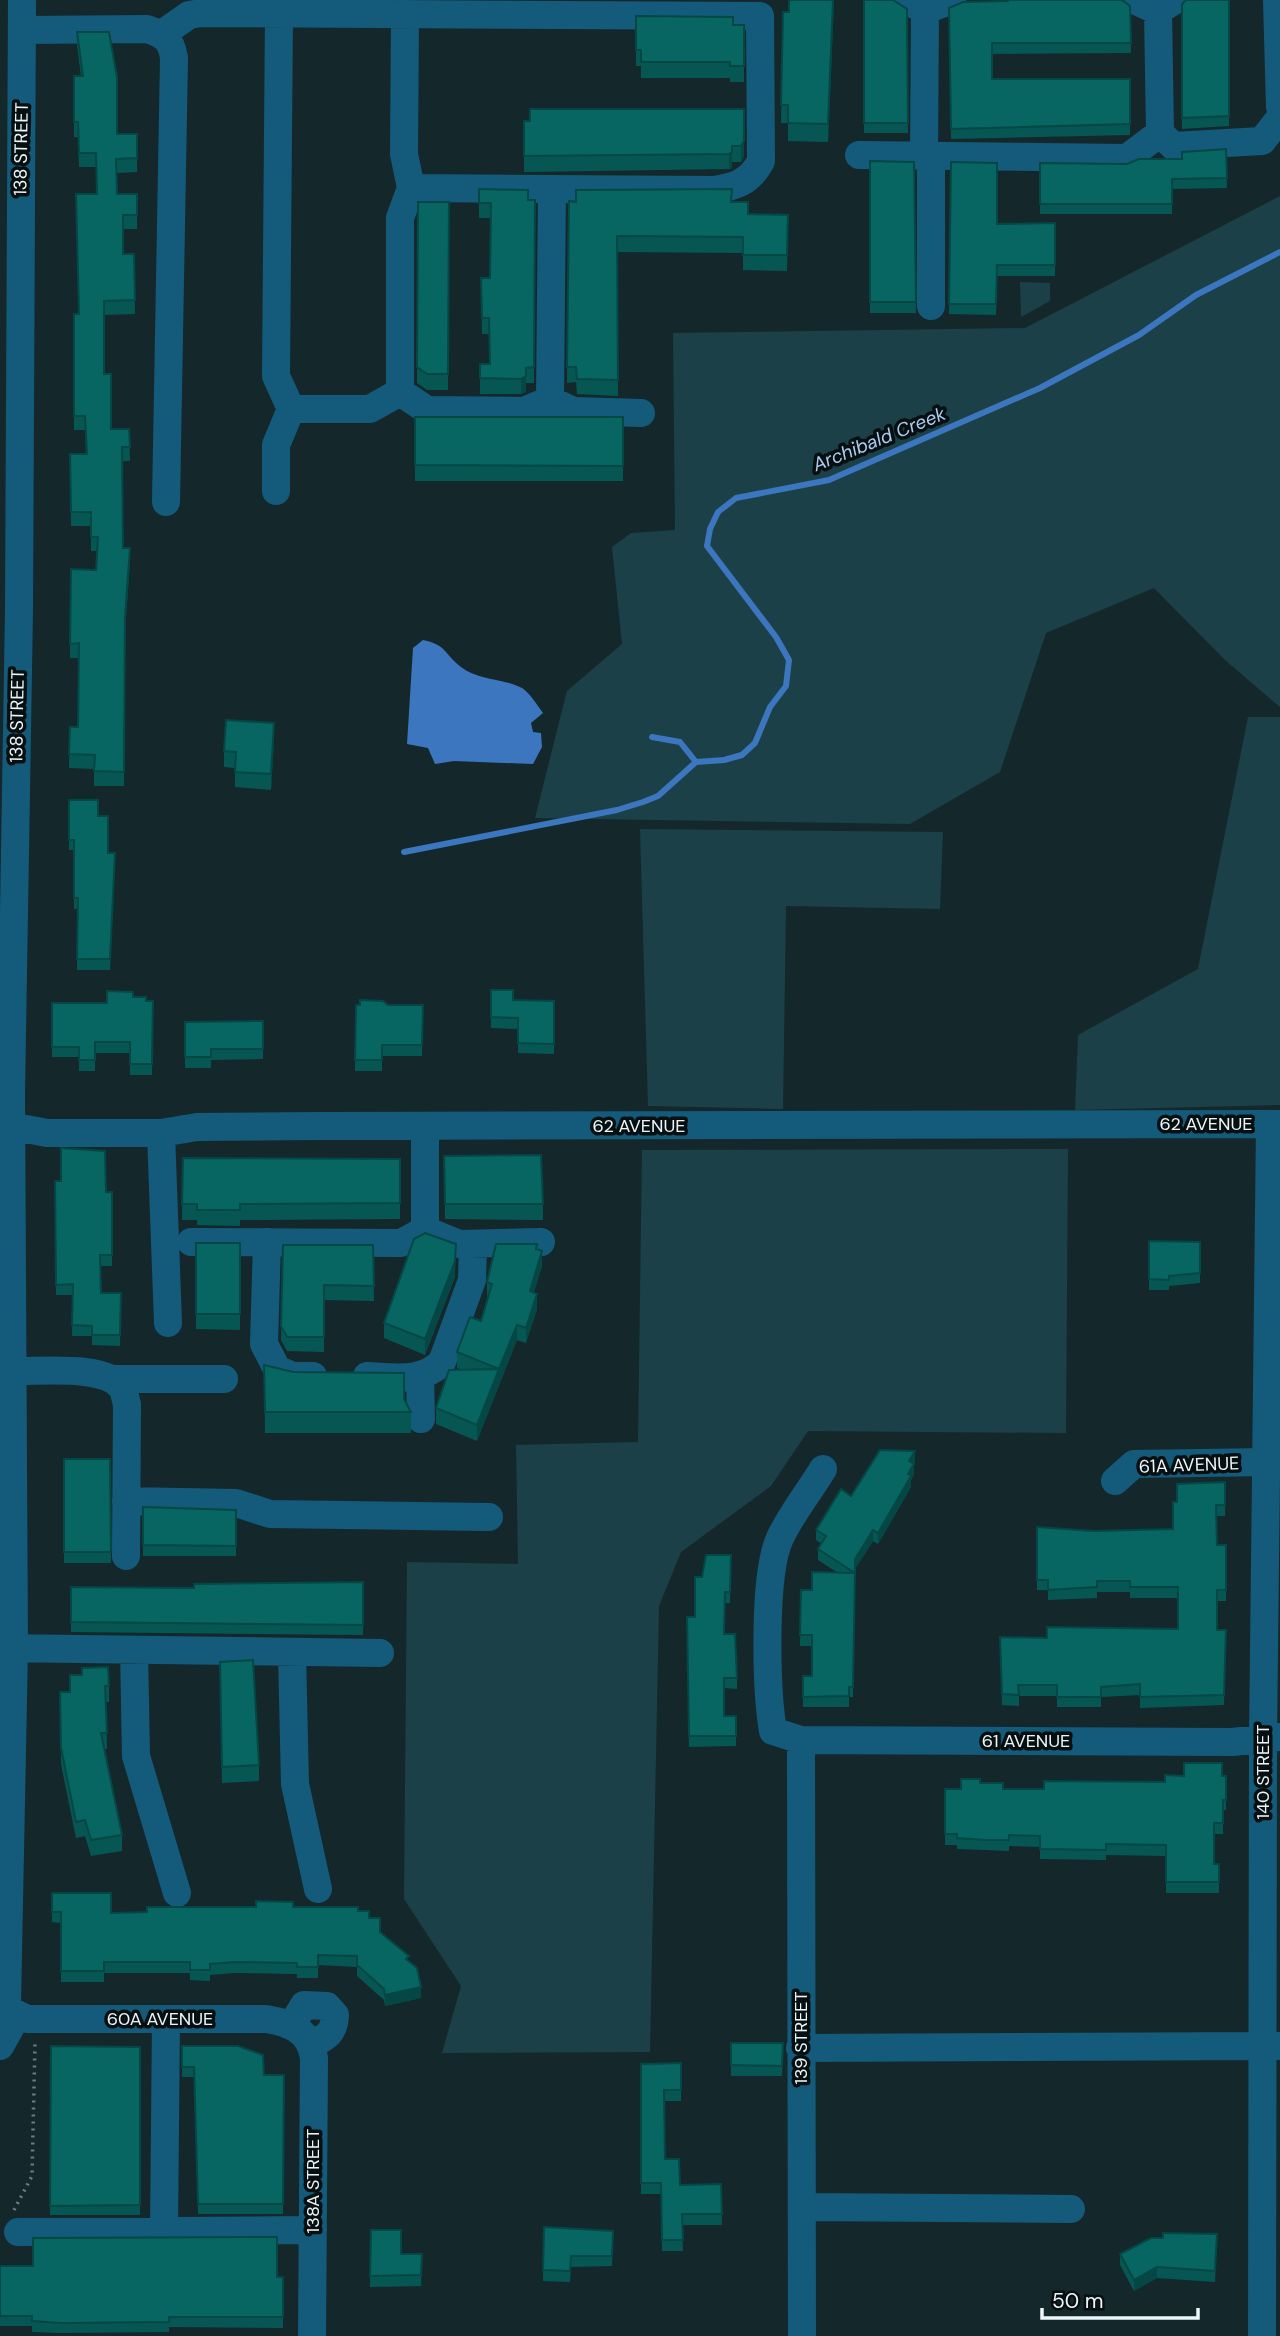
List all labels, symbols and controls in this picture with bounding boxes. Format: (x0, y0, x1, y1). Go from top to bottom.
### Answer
street label: 138 STREET (8, 102, 34, 196)
water label: Archibald Creek (808, 401, 949, 477)
street label: 138 STREET (4, 669, 30, 763)
street label: 62 AVENUE (1160, 1112, 1252, 1136)
street label: 62 AVENUE (593, 1114, 685, 1138)
street label: 61A AVENUE (1138, 1451, 1240, 1479)
street label: 140 STREET (1251, 1724, 1275, 1820)
street label: 61 AVENUE (982, 1729, 1070, 1753)
street label: 139 STREET (789, 1991, 813, 2085)
street label: 60A AVENUE (107, 2007, 213, 2031)
street label: 138A STREET (301, 2129, 325, 2233)
scale bar (1042, 2276, 1198, 2320)
text: 50 m (1052, 2287, 1103, 2315)

